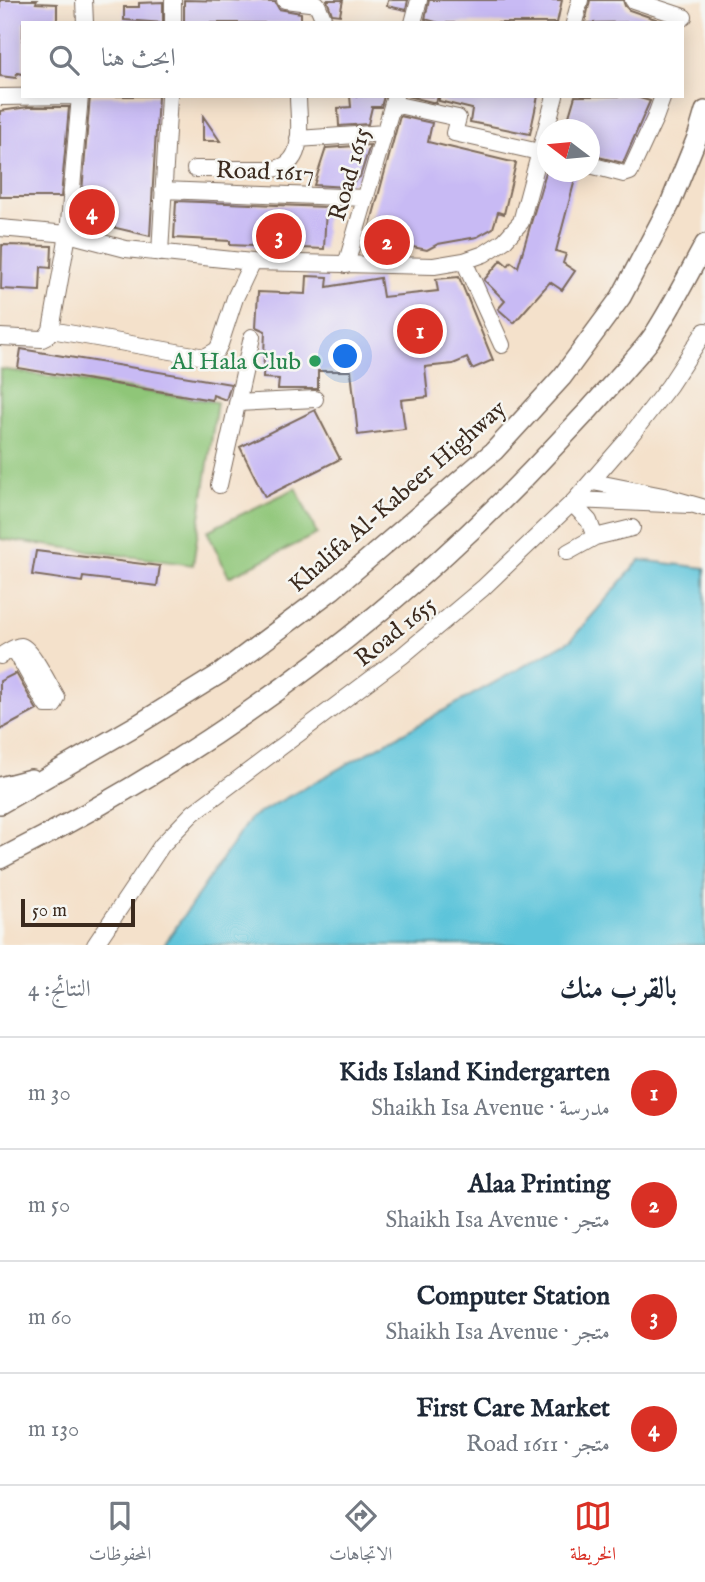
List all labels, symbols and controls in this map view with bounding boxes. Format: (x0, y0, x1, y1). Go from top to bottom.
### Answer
search box (21, 21, 684, 98)
icon: search (45, 41, 83, 79)
text: ابحث هنا (101, 42, 176, 75)
north arrow (537, 119, 600, 182)
street label: Road 1615 (322, 124, 379, 225)
street label: Road 1617 (215, 155, 315, 190)
pin: 4 (69, 186, 115, 238)
pin: 3 (256, 210, 302, 262)
pin: 2 (364, 216, 410, 268)
pin: 1 (397, 305, 443, 357)
your location (328, 339, 362, 373)
place label: Al Hala Club (170, 347, 301, 378)
marker: Al Hala Club (307, 353, 323, 369)
street label: Khalifa Al-Kabeer Highway (283, 394, 513, 600)
street label: Road 1655 (349, 590, 443, 674)
scale bar (21, 896, 135, 928)
text: 50 m (32, 899, 67, 923)
text: بالقرب منك (560, 971, 677, 1009)
text: النتائج: 4 (28, 975, 91, 1004)
text: Kids Island Kindergarten (339, 1056, 610, 1089)
text: 30 m (28, 1079, 71, 1108)
text: 1 (650, 1079, 658, 1108)
text: مدرسة · Shaikh Isa Avenue (371, 1094, 610, 1123)
text: Alaa Printing (468, 1168, 610, 1201)
text: 50 m (28, 1191, 70, 1220)
text: 2 (649, 1191, 659, 1220)
text: متجر · Shaikh Isa Avenue (385, 1206, 610, 1235)
text: Computer Station (417, 1280, 610, 1313)
text: 60 m (28, 1303, 72, 1332)
text: 3 (650, 1303, 658, 1332)
text: متجر · Shaikh Isa Avenue (385, 1318, 610, 1347)
text: First Care Market (417, 1392, 610, 1425)
text: 130 m (28, 1415, 79, 1444)
text: 4 (648, 1415, 660, 1444)
text: متجر · Road 1611 (466, 1430, 610, 1459)
tab: المحفوظات (89, 1497, 151, 1572)
tab: الاتجاهات (329, 1497, 392, 1572)
tab: الخريطة (570, 1497, 616, 1572)

